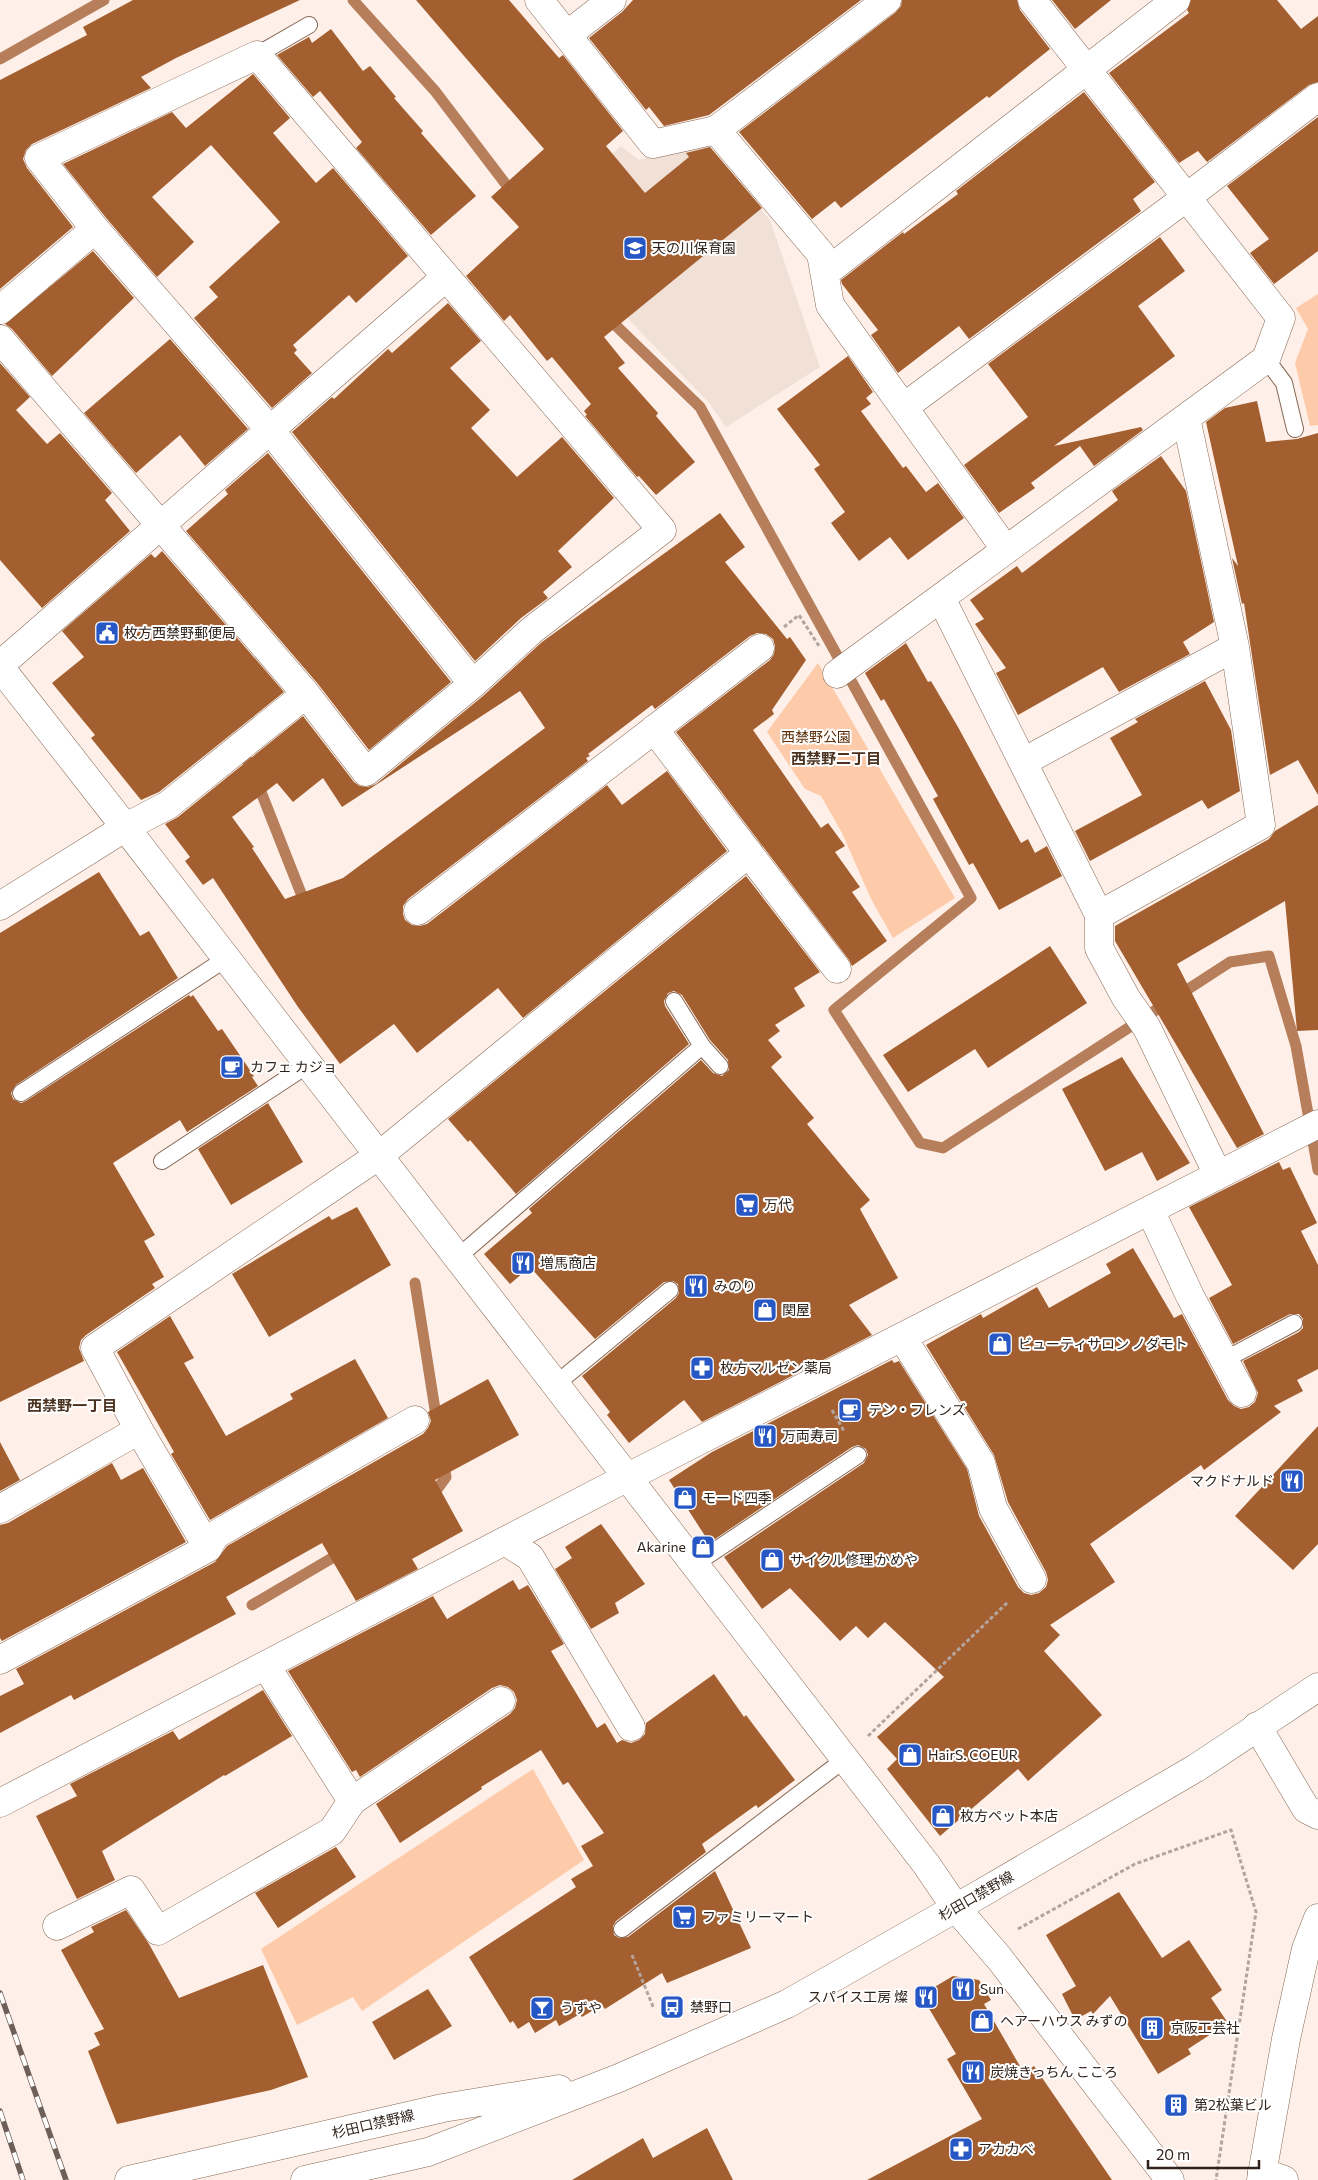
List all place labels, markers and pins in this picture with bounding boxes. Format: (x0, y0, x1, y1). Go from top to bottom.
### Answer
school or university icon: 天の川保育園 (622, 235, 648, 261)
place label: 天の川保育園 (652, 239, 736, 256)
public building icon: 枚方西禁野郵便局 (94, 620, 120, 646)
place label: 枚方西禁野郵便局 (124, 624, 236, 641)
cafe icon: カフェ カジョ (219, 1054, 245, 1080)
place label: カフェ カジョ (250, 1058, 337, 1075)
supermarket icon: 万代 (734, 1192, 760, 1218)
place label: 万代 (764, 1196, 792, 1213)
restaurant icon: 増馬商店 (510, 1250, 536, 1276)
place label: 増馬商店 (540, 1254, 596, 1271)
restaurant icon: みのり (683, 1273, 709, 1299)
place label: みのり (714, 1277, 756, 1294)
shop icon: 関屋 (752, 1297, 778, 1323)
place label: 関屋 (782, 1301, 810, 1318)
shop icon: ビューティサロン ノダモト (987, 1331, 1013, 1357)
place label: ビューティサロン ノダモト (1018, 1335, 1188, 1352)
pharmacy icon: 枚方マルゼン薬局 (689, 1355, 715, 1381)
place label: 枚方マルゼン薬局 (720, 1359, 832, 1376)
cafe icon: テン・フレンズ (837, 1397, 863, 1423)
place label: テン・フレンズ (868, 1401, 966, 1418)
restaurant icon: 万両寿司 (752, 1423, 778, 1449)
place label: 万両寿司 (782, 1427, 838, 1444)
restaurant icon: マクドナルド (1279, 1468, 1305, 1494)
place label: マクドナルド (1190, 1472, 1274, 1489)
shop icon: モード四季 (672, 1485, 698, 1511)
place label: モード四季 (702, 1489, 772, 1506)
shop icon: Akarine (690, 1534, 716, 1560)
place label: Akarine (637, 1538, 686, 1555)
shop icon: サイクル修理 かめや (759, 1547, 785, 1573)
place label: サイクル修理 かめや (790, 1551, 918, 1568)
shop icon: HairS. COEUR (897, 1742, 923, 1768)
place label: HairS. COEUR (928, 1746, 1018, 1763)
shop icon: 枚方ペット本店 (930, 1803, 956, 1829)
place label: 枚方ペット本店 (960, 1807, 1058, 1824)
supermarket icon: ファミリーマート (671, 1904, 697, 1930)
place label: ファミリーマート (702, 1908, 814, 1925)
restaurant icon: Sun (950, 1976, 976, 2002)
place label: Sun (980, 1980, 1004, 1997)
restaurant icon: スパイス工房 燦 (913, 1984, 939, 2010)
place label: スパイス工房 燦 (808, 1988, 908, 2005)
bus stop icon: 禁野口 (659, 1994, 685, 2020)
bar icon: うずや (529, 1995, 555, 2021)
place label: 禁野口 (690, 1998, 732, 2015)
place label: うずや (560, 1999, 602, 2016)
shop icon: ヘアーハウス みずの (969, 2008, 995, 2034)
place label: ヘアーハウス みずの (1000, 2012, 1128, 2029)
building icon: 京阪工芸社 (1139, 2015, 1165, 2041)
place label: 京阪工芸社 (1170, 2019, 1240, 2036)
restaurant icon: 炭焼きっちん こころ (960, 2059, 986, 2085)
place label: 炭焼きっちん こころ (990, 2063, 1118, 2080)
building icon: 第2松葉ビル (1163, 2092, 1189, 2118)
place label: 第2松葉ビル (1194, 2096, 1272, 2113)
pharmacy icon: アカカベ (948, 2136, 974, 2162)
place label: アカカベ (978, 2140, 1034, 2157)

